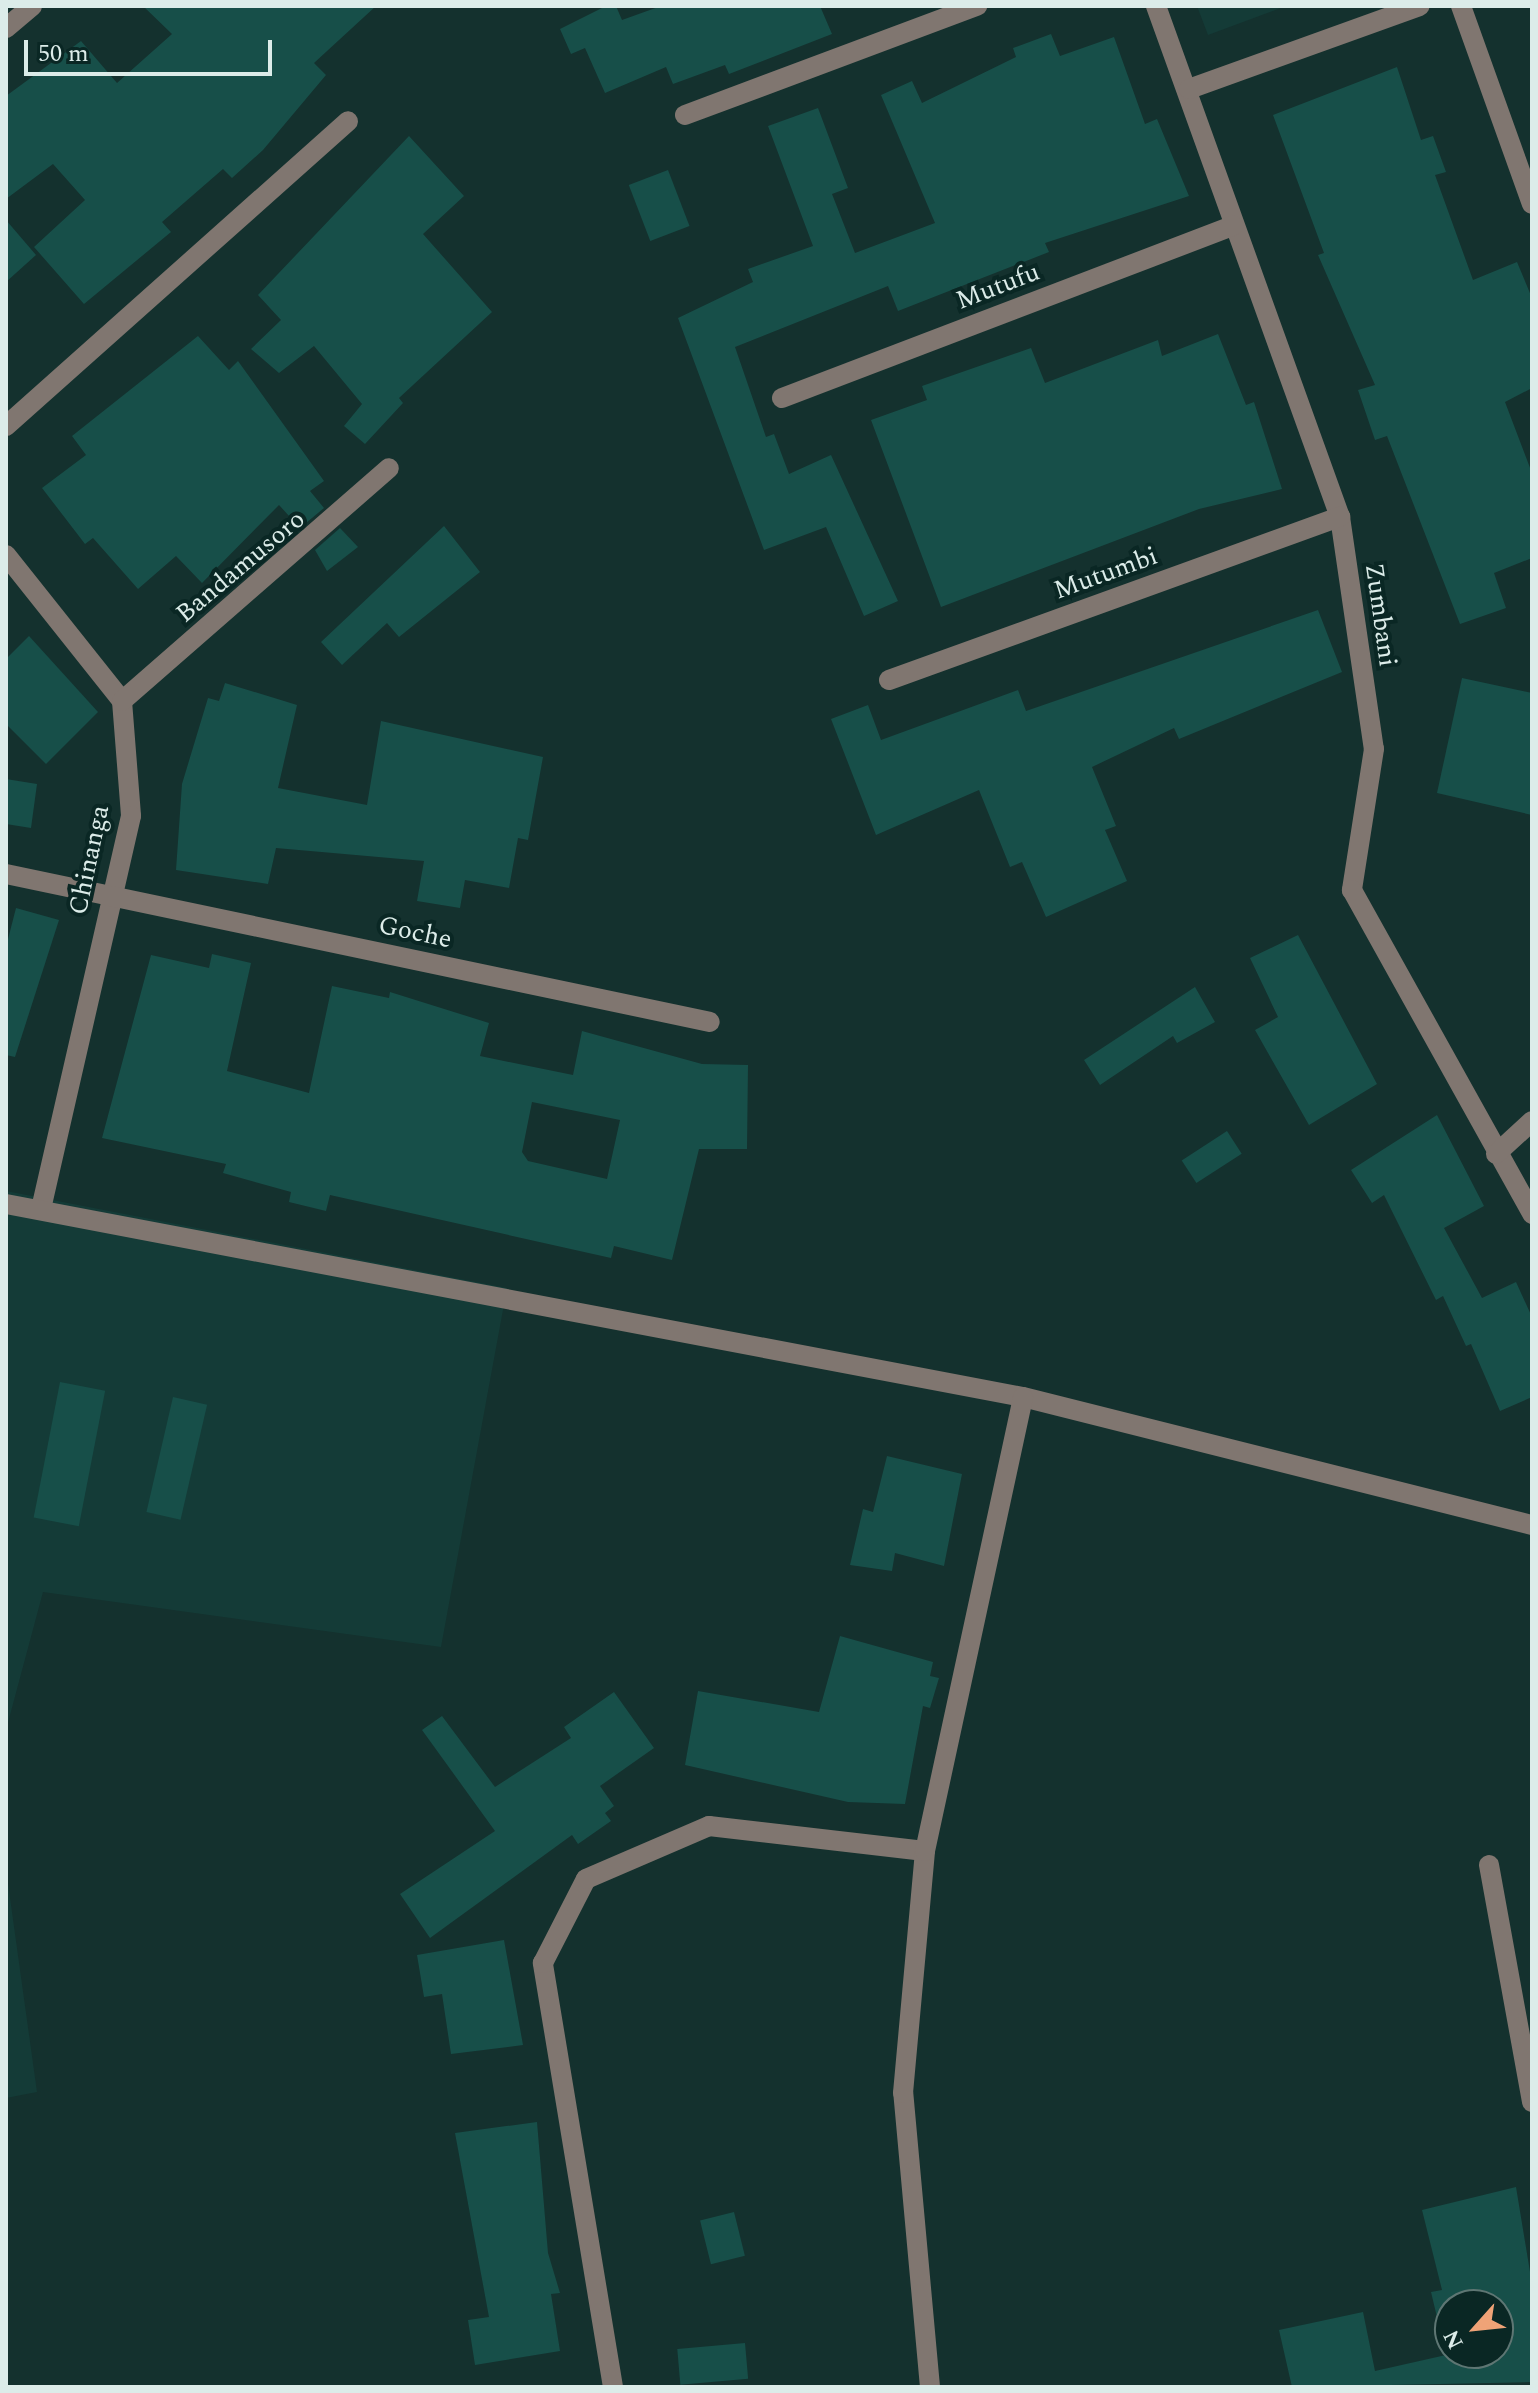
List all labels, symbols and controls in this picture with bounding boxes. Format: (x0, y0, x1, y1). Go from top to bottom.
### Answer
scale bar (28, 24, 276, 74)
text: 50 m (38, 36, 89, 72)
street label: Mutufu (952, 257, 1044, 317)
street label: Bandamusoro (170, 504, 312, 630)
street label: Mutumbi (1050, 541, 1162, 607)
street label: Zumbani (1357, 561, 1403, 669)
street label: Chinanga (63, 802, 117, 918)
street label: Goche (375, 910, 455, 956)
north arrow (1434, 2289, 1514, 2369)
text: N (1435, 2324, 1473, 2355)

